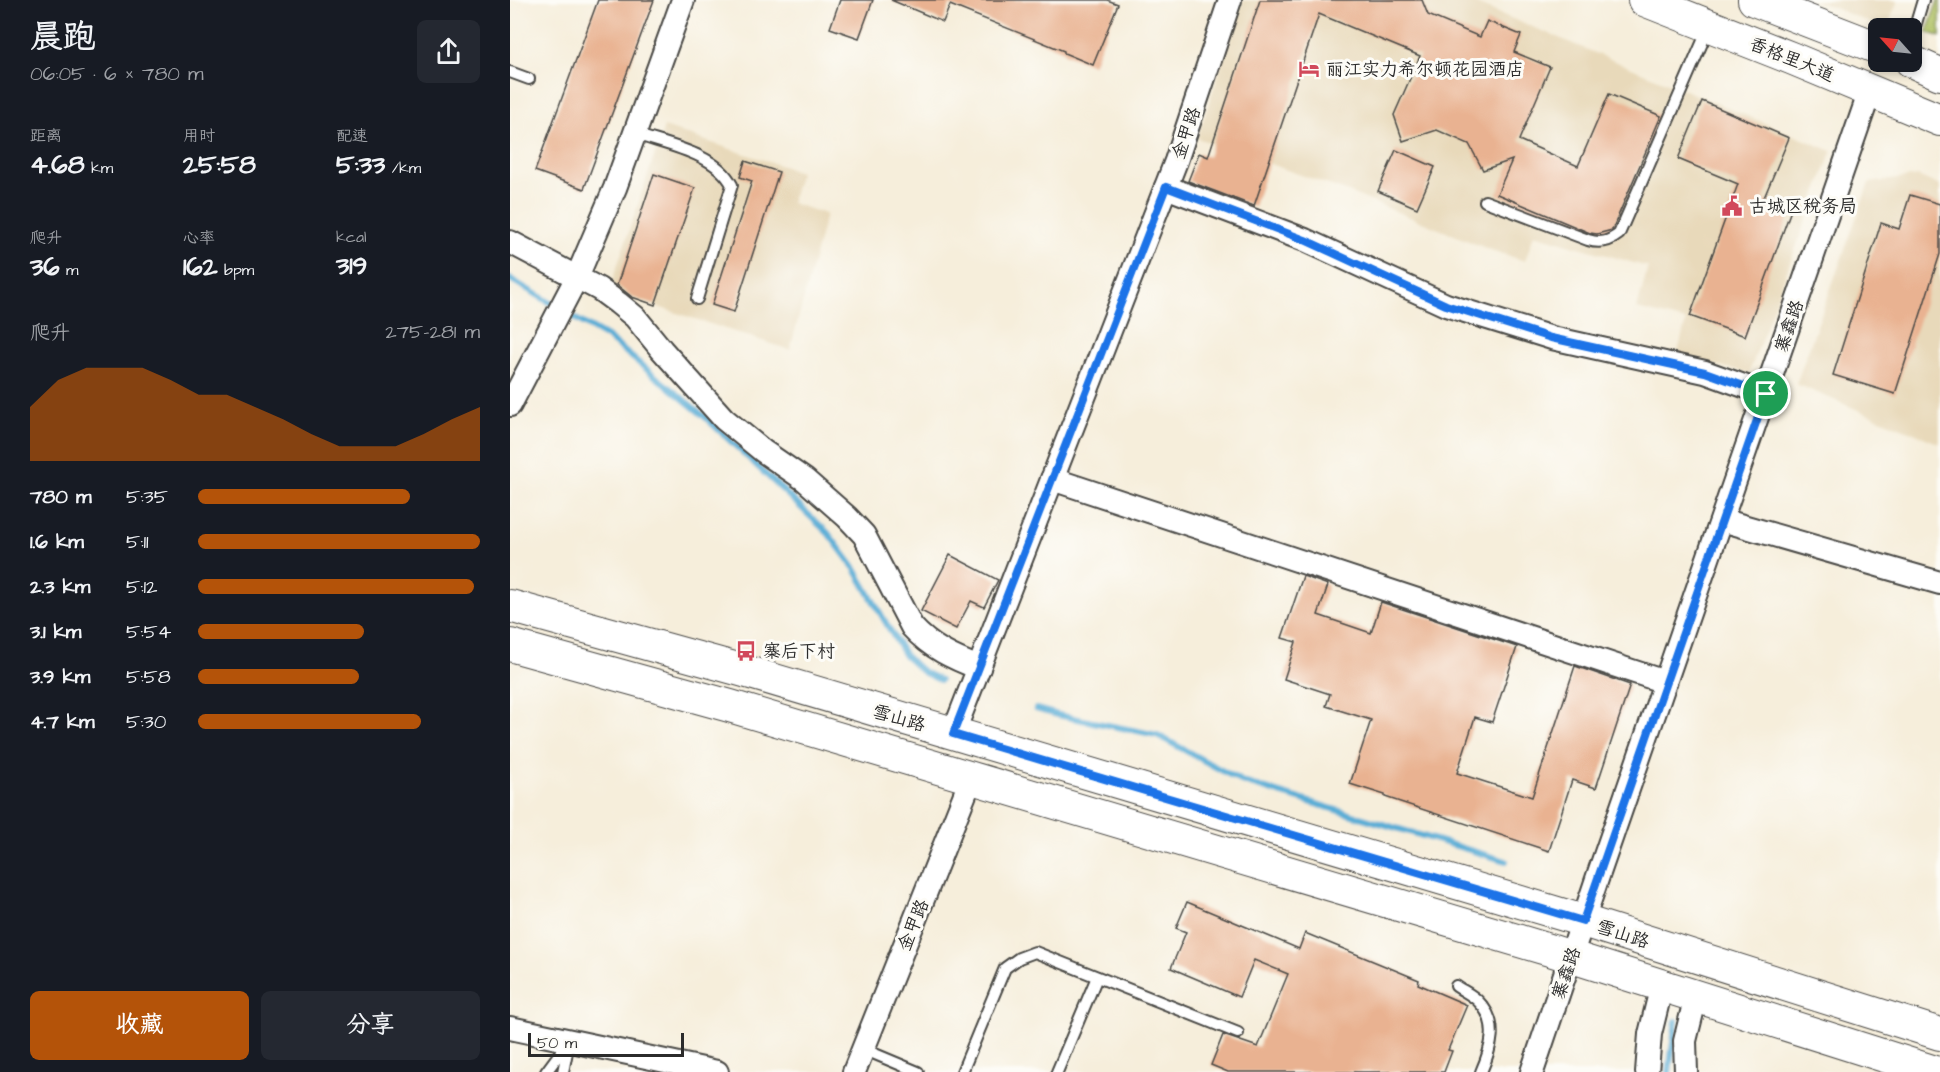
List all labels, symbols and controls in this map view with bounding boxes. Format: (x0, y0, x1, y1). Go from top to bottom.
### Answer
text: 晨跑 (30, 14, 96, 60)
north arrow (1868, 18, 1922, 72)
map controls (1868, 18, 1922, 72)
button: share (417, 20, 480, 83)
street label: 香格里大道 (1745, 31, 1838, 88)
hotel icon: 丽江实力希尔顿花园酒店 (1297, 57, 1321, 81)
place label: 丽江实力希尔顿花园酒店 (1326, 57, 1524, 82)
text: 06:05 · 6 × 780 m (30, 60, 204, 88)
street label: 金甲路 (1166, 104, 1207, 163)
text: 距离 (30, 125, 62, 147)
text: 用时 (183, 125, 215, 147)
text: 配速 (336, 125, 368, 147)
text: 4.68 (30, 147, 85, 183)
text: 25:58 (183, 147, 256, 183)
text: 5:33 (336, 147, 385, 183)
text: km (85, 157, 113, 179)
text: /km (385, 157, 421, 179)
public building icon: 古城区税务局 (1720, 194, 1744, 218)
place label: 古城区税务局 (1749, 194, 1857, 219)
text: kcal (336, 226, 367, 248)
text: 爬升 (30, 227, 62, 249)
text: 心率 (183, 227, 215, 249)
text: 319 (336, 248, 367, 284)
text: 36 (30, 249, 60, 285)
text: 162 (183, 249, 218, 285)
text: m (60, 259, 78, 281)
text: bpm (218, 259, 254, 281)
street label: 寨鑫路 (1769, 297, 1810, 356)
text: 275–281 m (385, 318, 480, 346)
text: 爬升 (30, 319, 70, 347)
pin (1740, 368, 1791, 419)
icon: arrive (1749, 377, 1782, 410)
text: 780 m (30, 483, 91, 511)
text: 5:35 (126, 483, 168, 511)
text: 1.6 km (30, 528, 84, 556)
text: 5:11 (126, 528, 149, 556)
text: 2.3 km (30, 573, 90, 601)
text: 5:12 (126, 573, 158, 601)
text: 3.1 km (30, 618, 81, 646)
text: 5:54 (126, 618, 171, 646)
bus stop icon: 寨后下村 (734, 639, 758, 663)
place label: 寨后下村 (763, 639, 835, 664)
text: 3.9 km (30, 663, 90, 691)
text: 5:58 (126, 663, 171, 691)
street label: 雪山路 (869, 699, 928, 738)
text: 4.7 km (30, 708, 95, 736)
text: 5:30 (126, 708, 166, 736)
street label: 金甲路 (892, 895, 935, 955)
street label: 雪山路 (1593, 914, 1652, 955)
street label: 寨鑫路 (1546, 944, 1587, 1003)
button: 收藏 (30, 991, 249, 1060)
button: 分享 (261, 991, 480, 1060)
scale bar (528, 1030, 684, 1058)
text: 50 m (537, 1032, 577, 1054)

